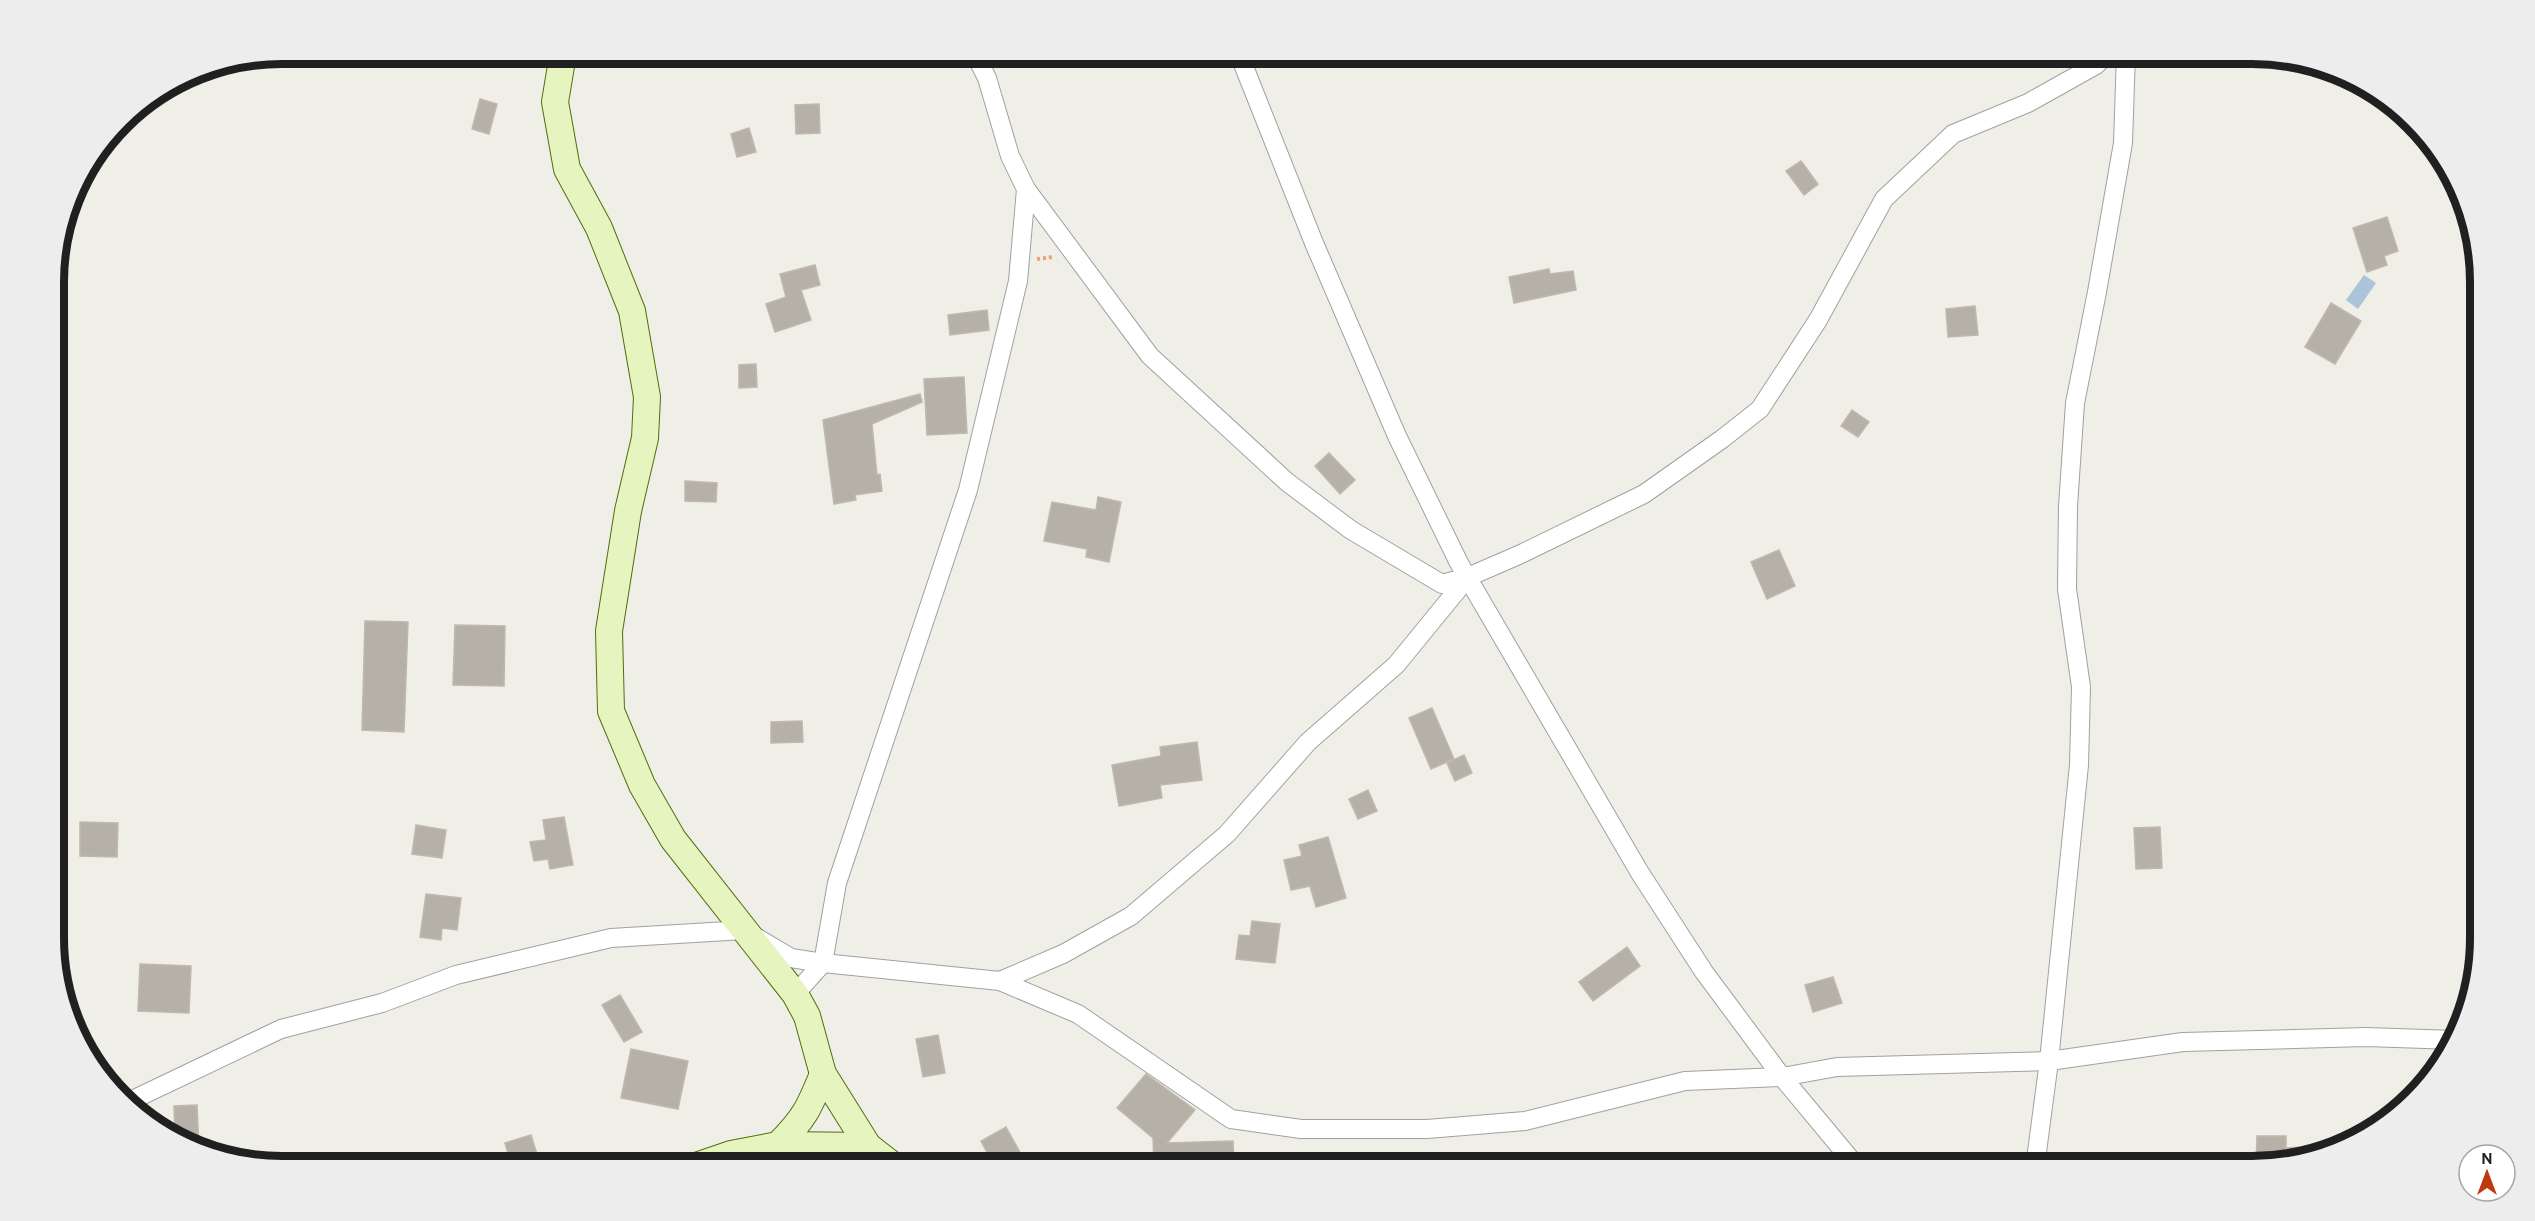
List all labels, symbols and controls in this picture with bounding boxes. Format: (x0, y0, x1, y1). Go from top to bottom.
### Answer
north arrow (2457, 1143, 2517, 1203)
text: N (2481, 1149, 2493, 1168)

